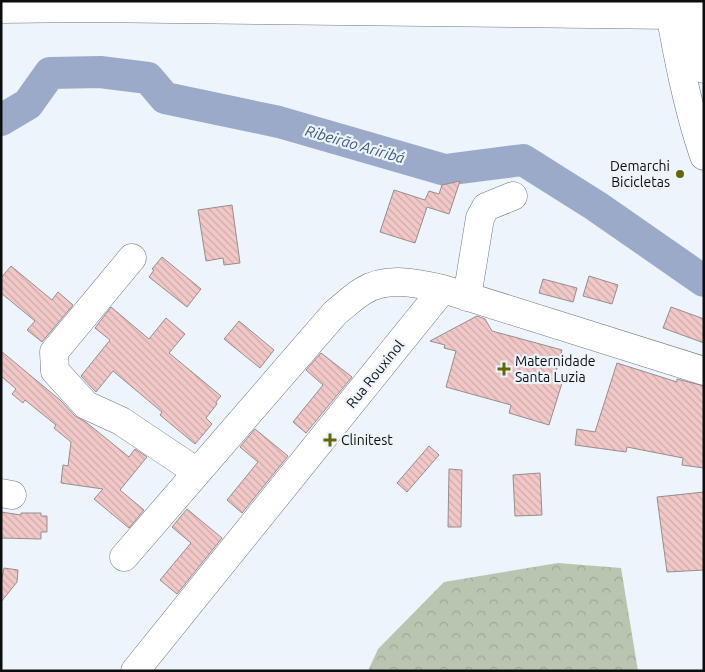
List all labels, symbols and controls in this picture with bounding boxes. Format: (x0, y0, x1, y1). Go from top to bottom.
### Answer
water label: Ribeirão Ariribá (303, 122, 407, 166)
place label: Demarchi Bicicletas (610, 158, 670, 190)
marker: Demarchi Bicicletas (674, 168, 686, 180)
street label: Rua Rouxinol (343, 337, 407, 411)
place label: Maternidade Santa Luzia (515, 353, 596, 385)
marker: Maternidade Santa Luzia (497, 362, 511, 376)
place label: Clinitest (341, 432, 393, 448)
marker: Clinitest (323, 433, 337, 447)

